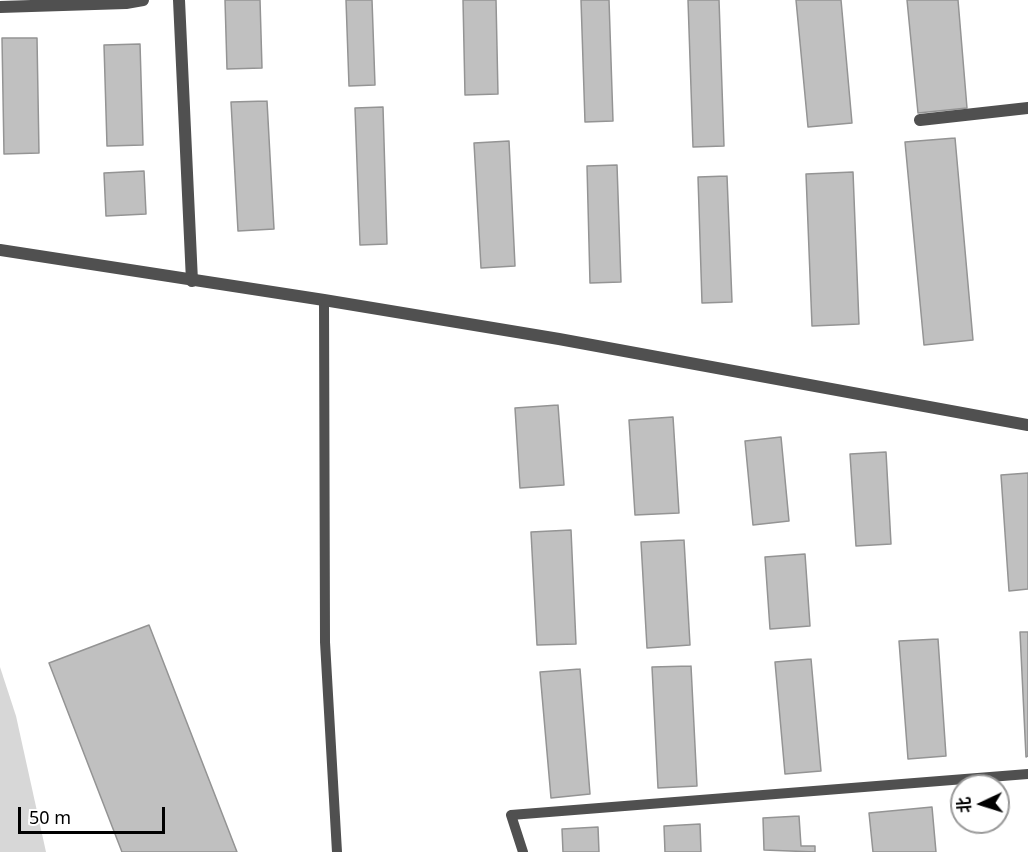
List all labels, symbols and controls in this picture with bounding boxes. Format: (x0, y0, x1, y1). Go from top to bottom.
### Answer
north arrow (950, 774, 1010, 834)
scale bar (21, 795, 168, 833)
text: 北 (953, 796, 976, 814)
text: 50 m (29, 805, 71, 829)

